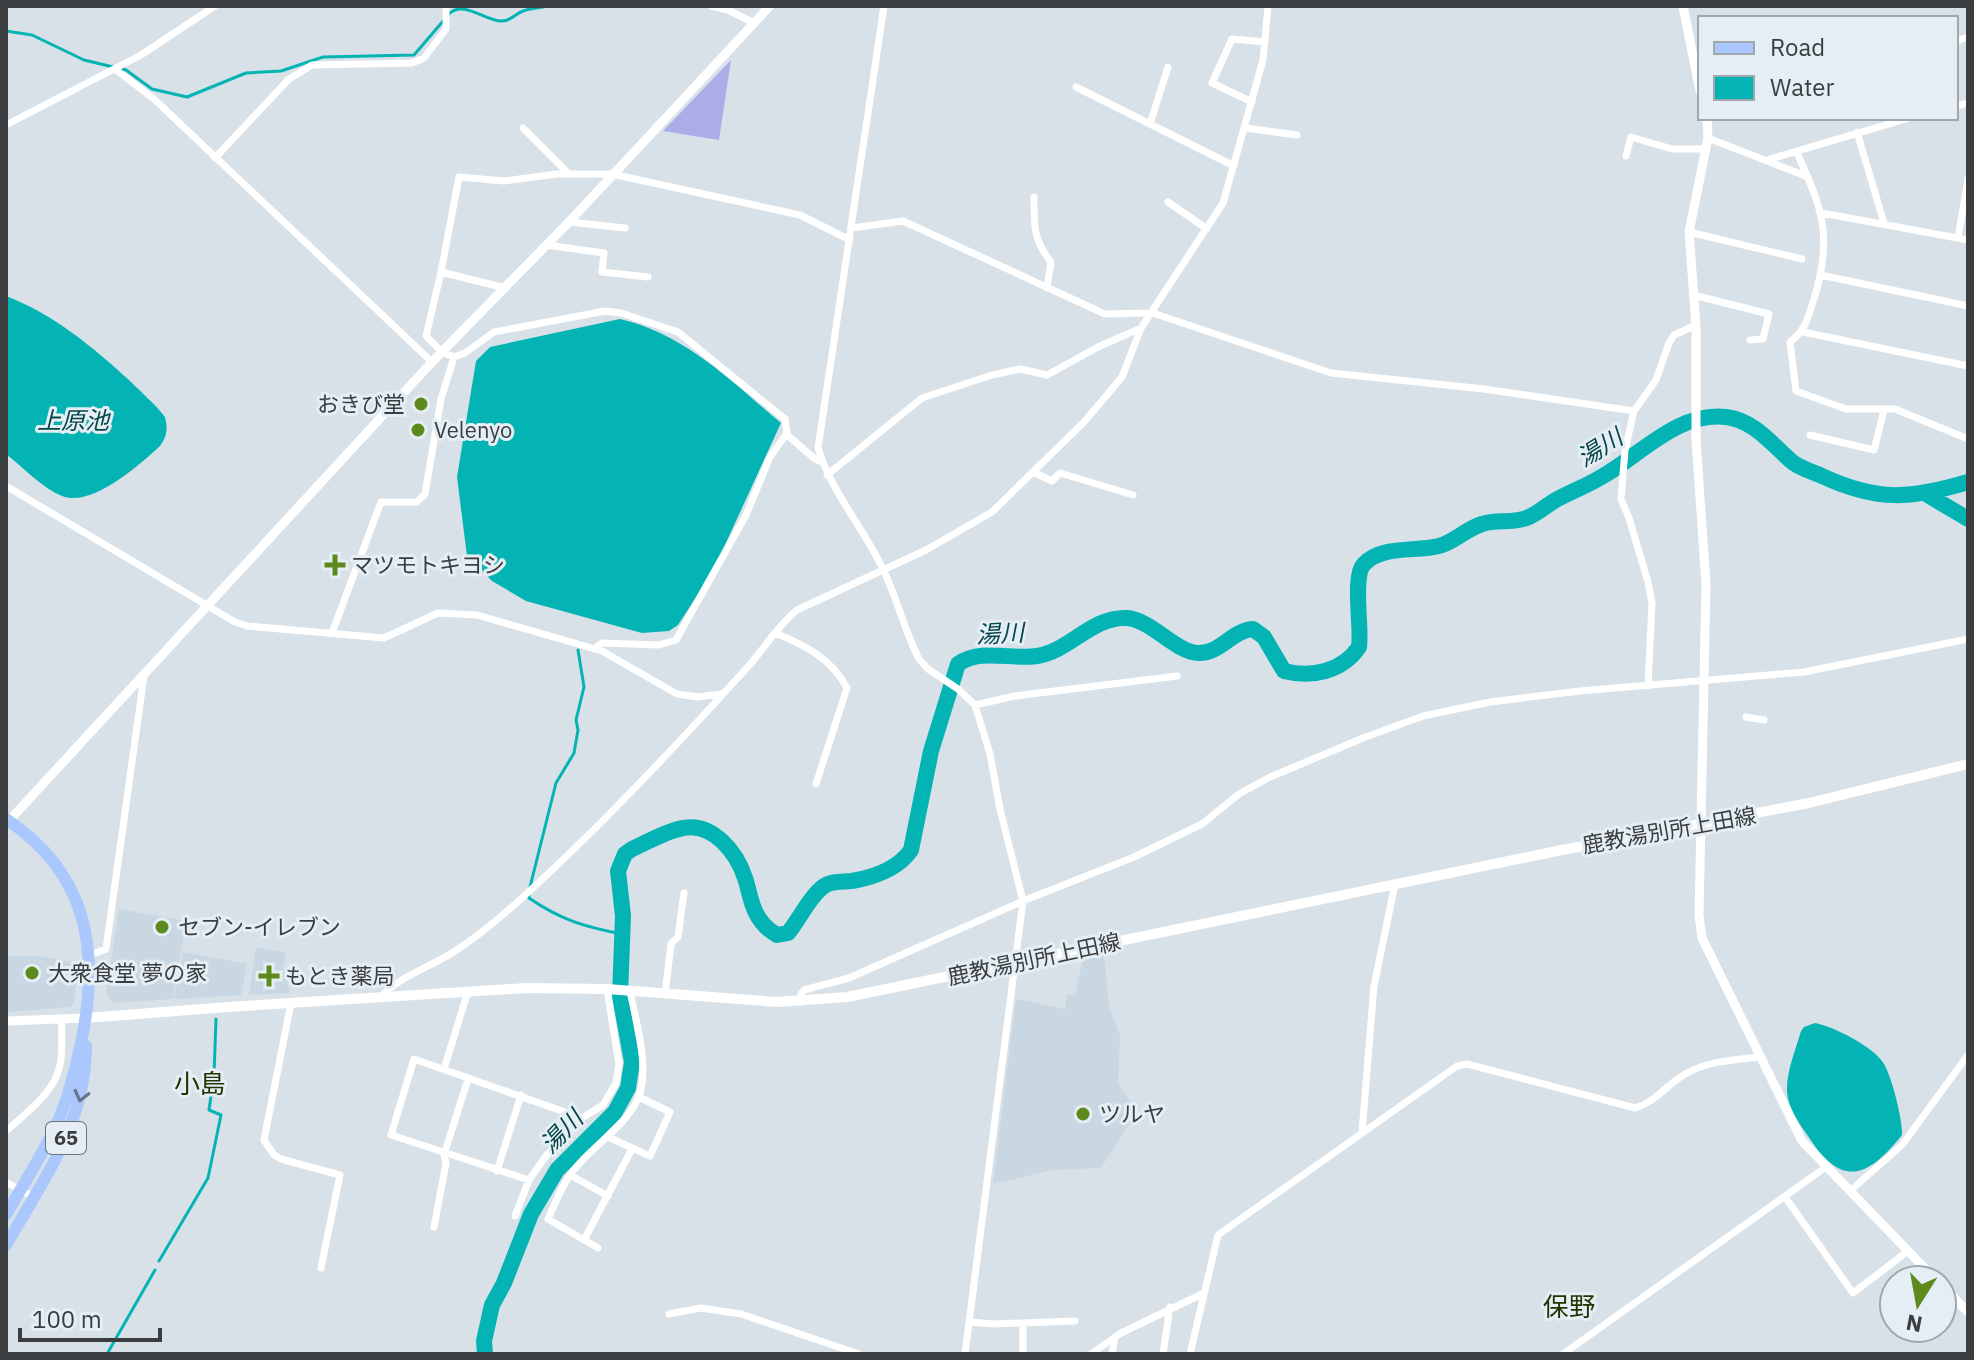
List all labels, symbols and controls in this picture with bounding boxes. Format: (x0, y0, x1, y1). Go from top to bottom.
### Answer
legend (1698, 16, 1958, 120)
text: Road (1770, 31, 1825, 63)
text: Water (1770, 71, 1834, 103)
place label: おきび堂 (317, 389, 405, 418)
marker: おきび堂 (412, 395, 430, 413)
water label: 上原池 (37, 404, 111, 436)
place label: Velenyo (434, 415, 512, 444)
water label: 湯川 (1571, 419, 1631, 473)
marker: Velenyo (409, 421, 427, 439)
place label: マツモトキヨシ (351, 550, 505, 579)
marker: マツモトキヨシ (326, 556, 344, 574)
water label: 湯川 (975, 616, 1028, 650)
street label: 鹿教湯別所上田線 (1580, 800, 1758, 859)
place label: セブン-イレブン (178, 912, 341, 941)
marker: セブン-イレブン (153, 918, 171, 936)
street label: 鹿教湯別所上田線 (945, 926, 1123, 991)
place label: 大衆食堂 夢の家 (48, 958, 207, 987)
place label: もとき薬局 (285, 961, 395, 990)
marker: 大衆食堂 夢の家 (23, 964, 41, 982)
marker: もとき薬局 (260, 967, 278, 985)
district label: 小島 (174, 1066, 226, 1100)
one-way arrow (73, 1088, 90, 1102)
place label: ツルヤ (1099, 1099, 1165, 1128)
water label: 湯川 (533, 1101, 592, 1160)
marker: ツルヤ (1074, 1105, 1092, 1123)
road number: 65 (46, 1122, 86, 1154)
north arrow (1878, 1264, 1958, 1344)
district label: 保野 (1543, 1289, 1595, 1323)
scale bar (20, 1292, 160, 1342)
text: 100 m (32, 1303, 102, 1335)
text: N (1903, 1308, 1925, 1340)

